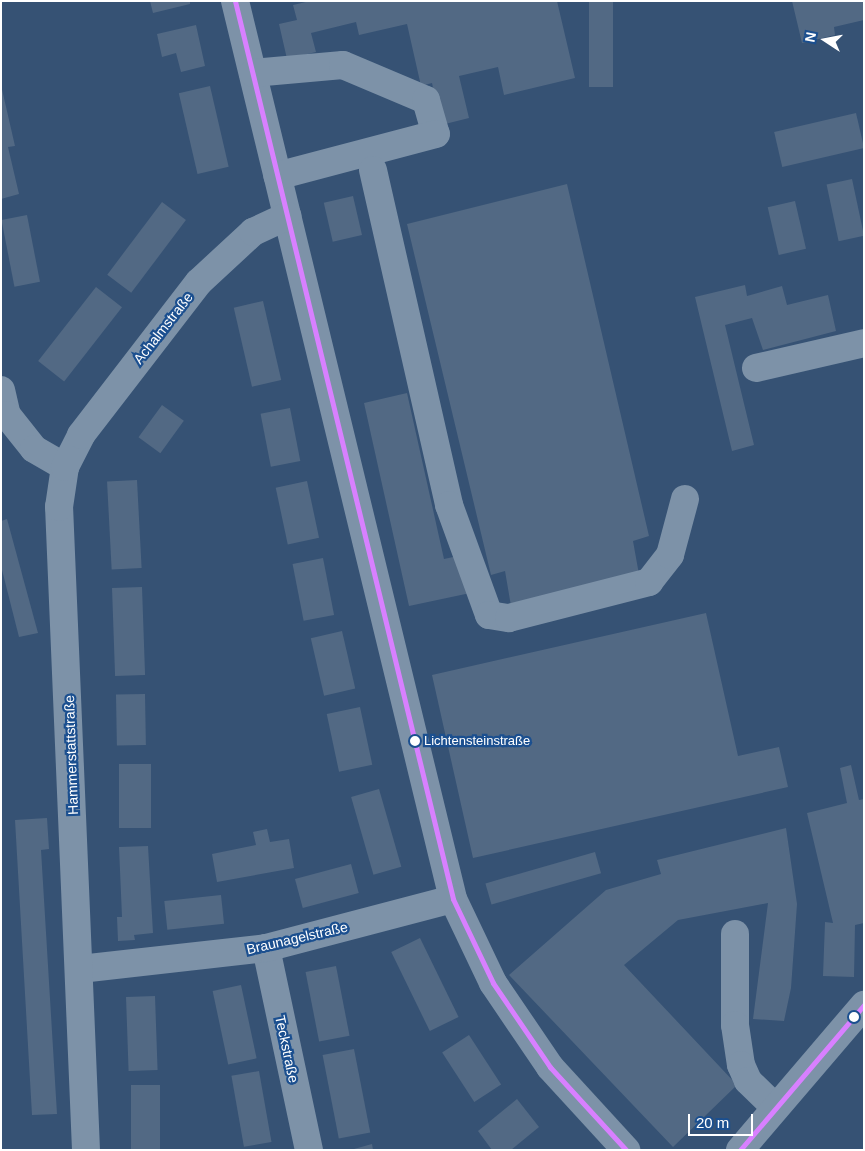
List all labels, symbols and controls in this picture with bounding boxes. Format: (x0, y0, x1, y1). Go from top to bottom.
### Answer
north arrow (800, 15, 850, 65)
text: N (801, 31, 819, 44)
street label: Achalmstraße (130, 289, 196, 367)
street label: Hammerstattstraße (61, 695, 81, 815)
place label: Lichtensteinstraße (424, 733, 530, 749)
marker: Lichtensteinstraße (410, 736, 420, 746)
street label: Braunagelstraße (245, 918, 349, 958)
unlabelled marker (849, 1012, 859, 1022)
street label: Teckstraße (272, 1014, 302, 1084)
scale bar (690, 1104, 755, 1136)
text: 20 m (696, 1114, 729, 1131)

